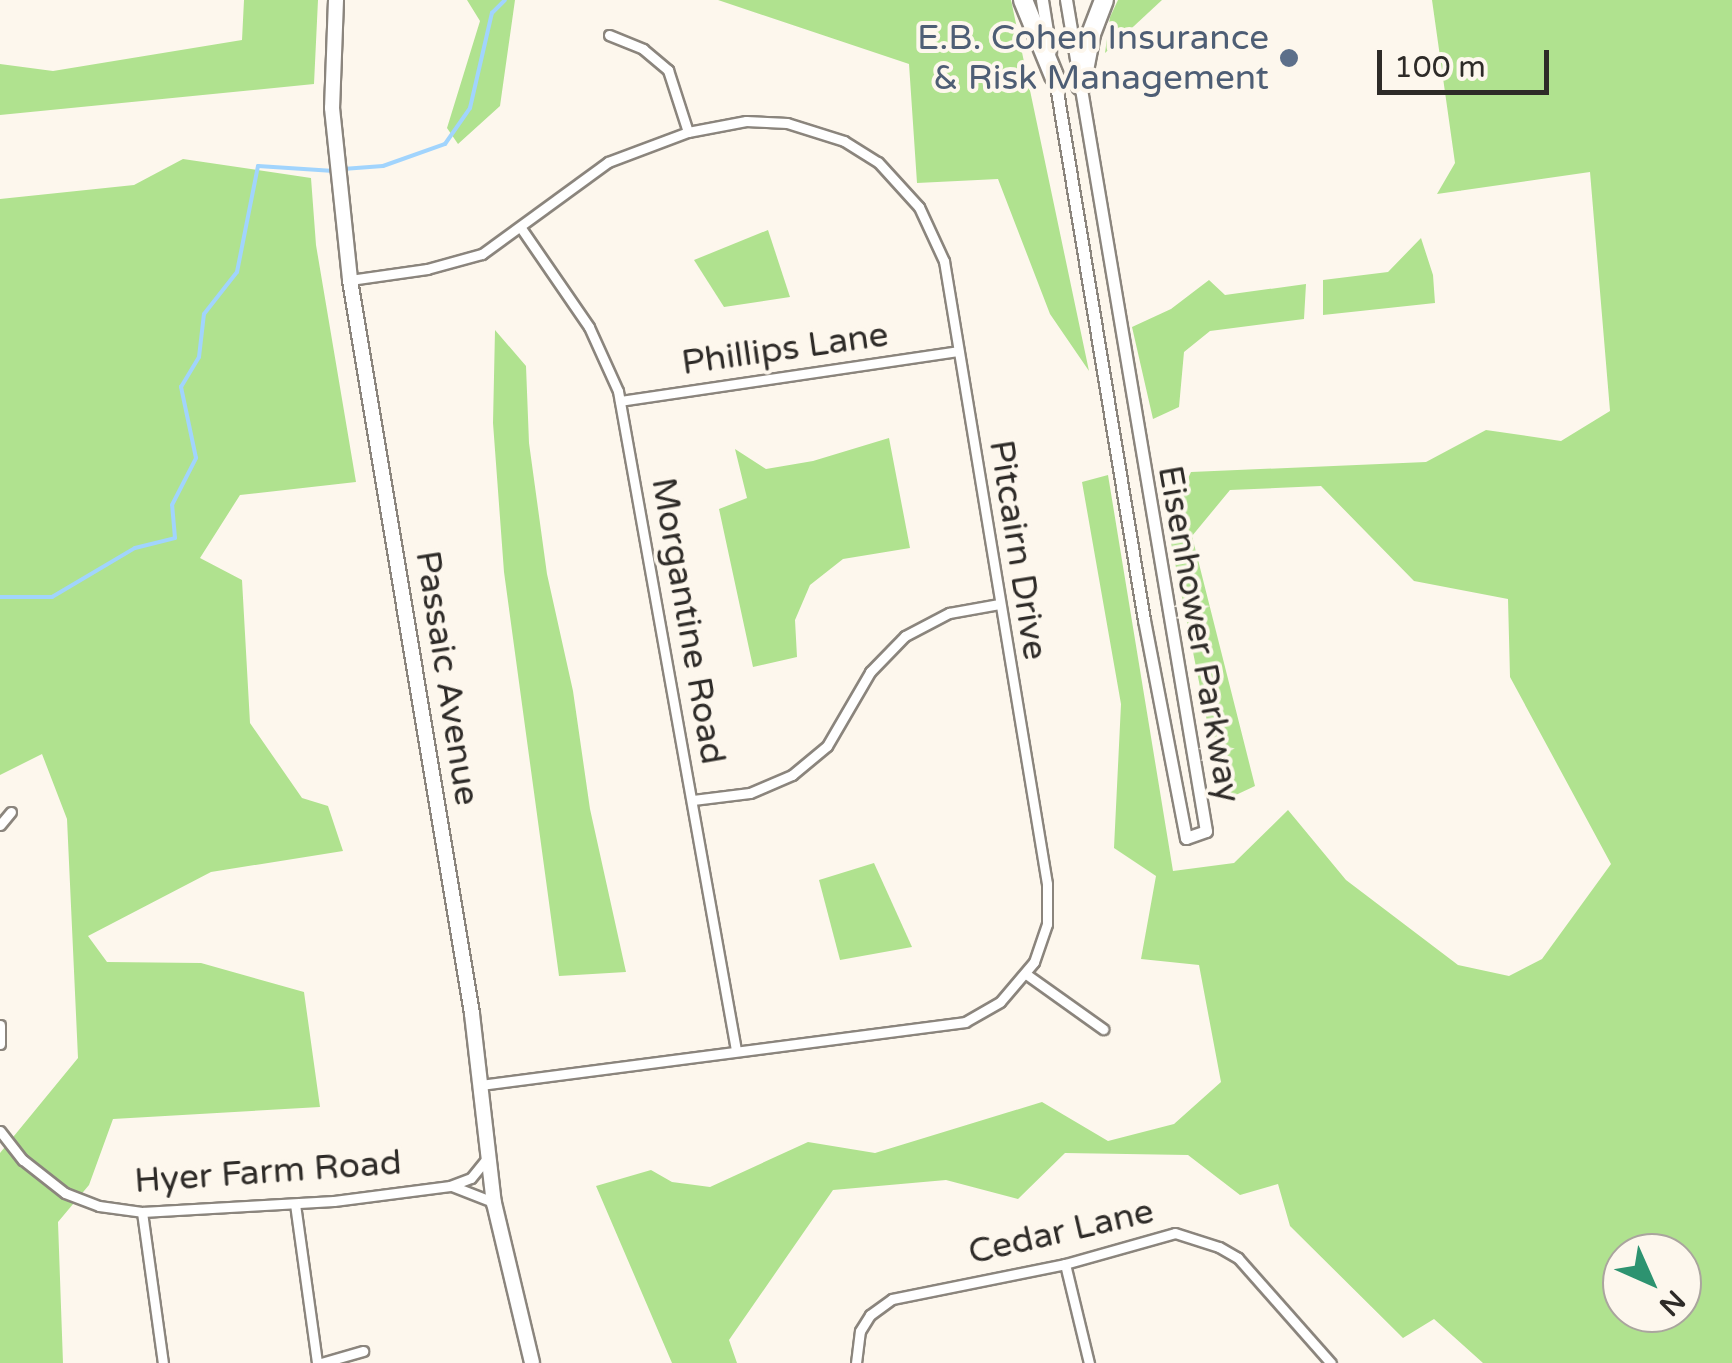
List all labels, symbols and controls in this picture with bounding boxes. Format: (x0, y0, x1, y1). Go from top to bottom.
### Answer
place label: E.B. Cohen Insurance & Risk Management (917, 17, 1269, 99)
scale bar (1382, 30, 1554, 92)
marker: E.B. Cohen Insurance & Risk Management (1278, 47, 1300, 69)
text: 100 m (1394, 49, 1486, 86)
street label: Phillips Lane (679, 314, 891, 384)
street label: Pitcairn Drive (980, 437, 1056, 663)
street label: Eisenhower Parkway (1149, 462, 1249, 806)
street label: Morgantine Road (642, 474, 734, 768)
street label: Passaic Avenue (406, 548, 488, 808)
street label: Hyer Farm Road (133, 1142, 403, 1202)
street label: Cedar Lane (964, 1190, 1158, 1274)
north arrow (1602, 1233, 1702, 1333)
text: N (1652, 1283, 1692, 1323)

